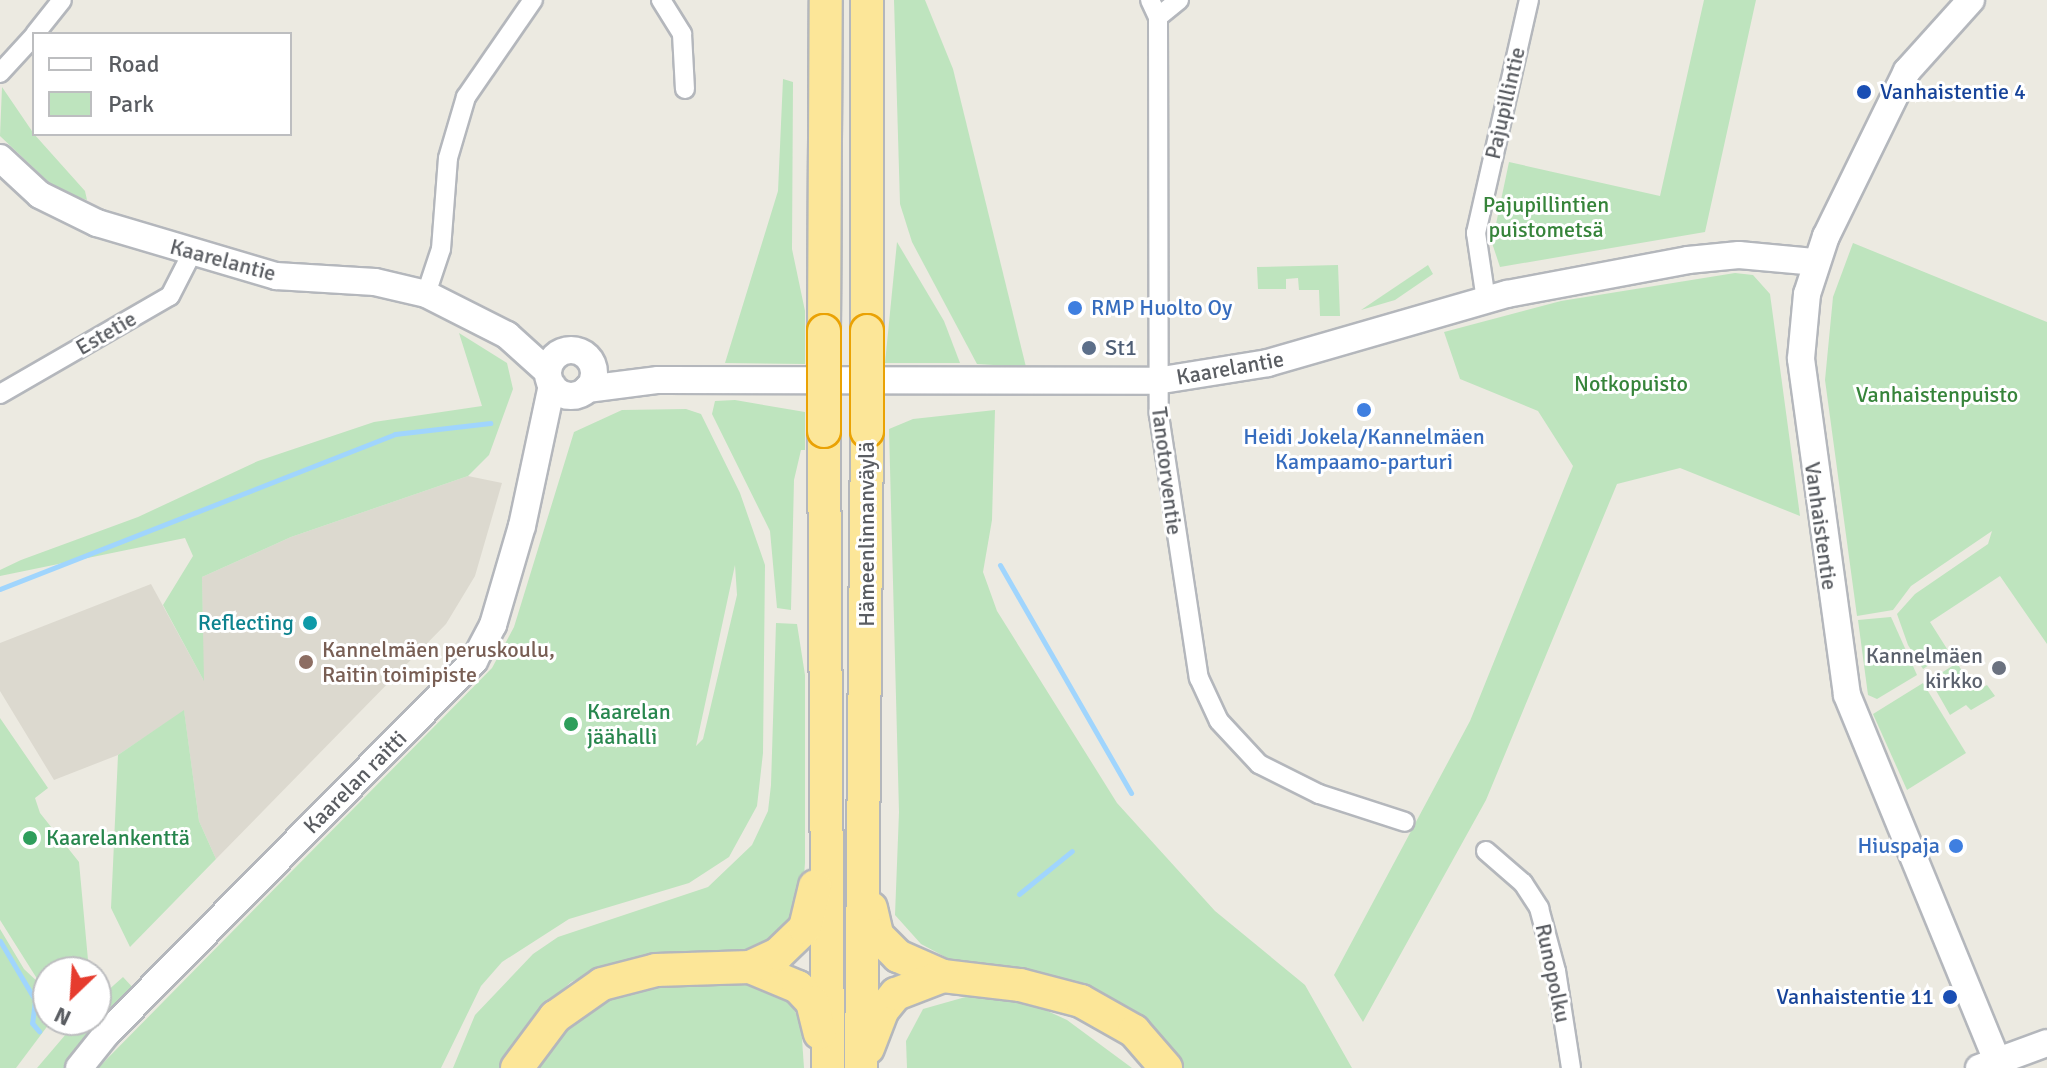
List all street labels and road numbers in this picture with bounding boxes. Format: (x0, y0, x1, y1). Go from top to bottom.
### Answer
street label: Pajupillintie (1479, 44, 1531, 162)
street label: Kaarelantie (167, 233, 279, 287)
street label: Estetie (71, 305, 141, 361)
street label: Kaarelantie (1174, 346, 1286, 390)
street label: Tanotorventie (1146, 405, 1188, 537)
street label: Hämeenlinnanväylä (854, 441, 880, 627)
street label: Vanhaistentie (1799, 460, 1843, 592)
street label: Kaarelan raitti (298, 725, 412, 839)
street label: Runopolku (1530, 921, 1576, 1025)

